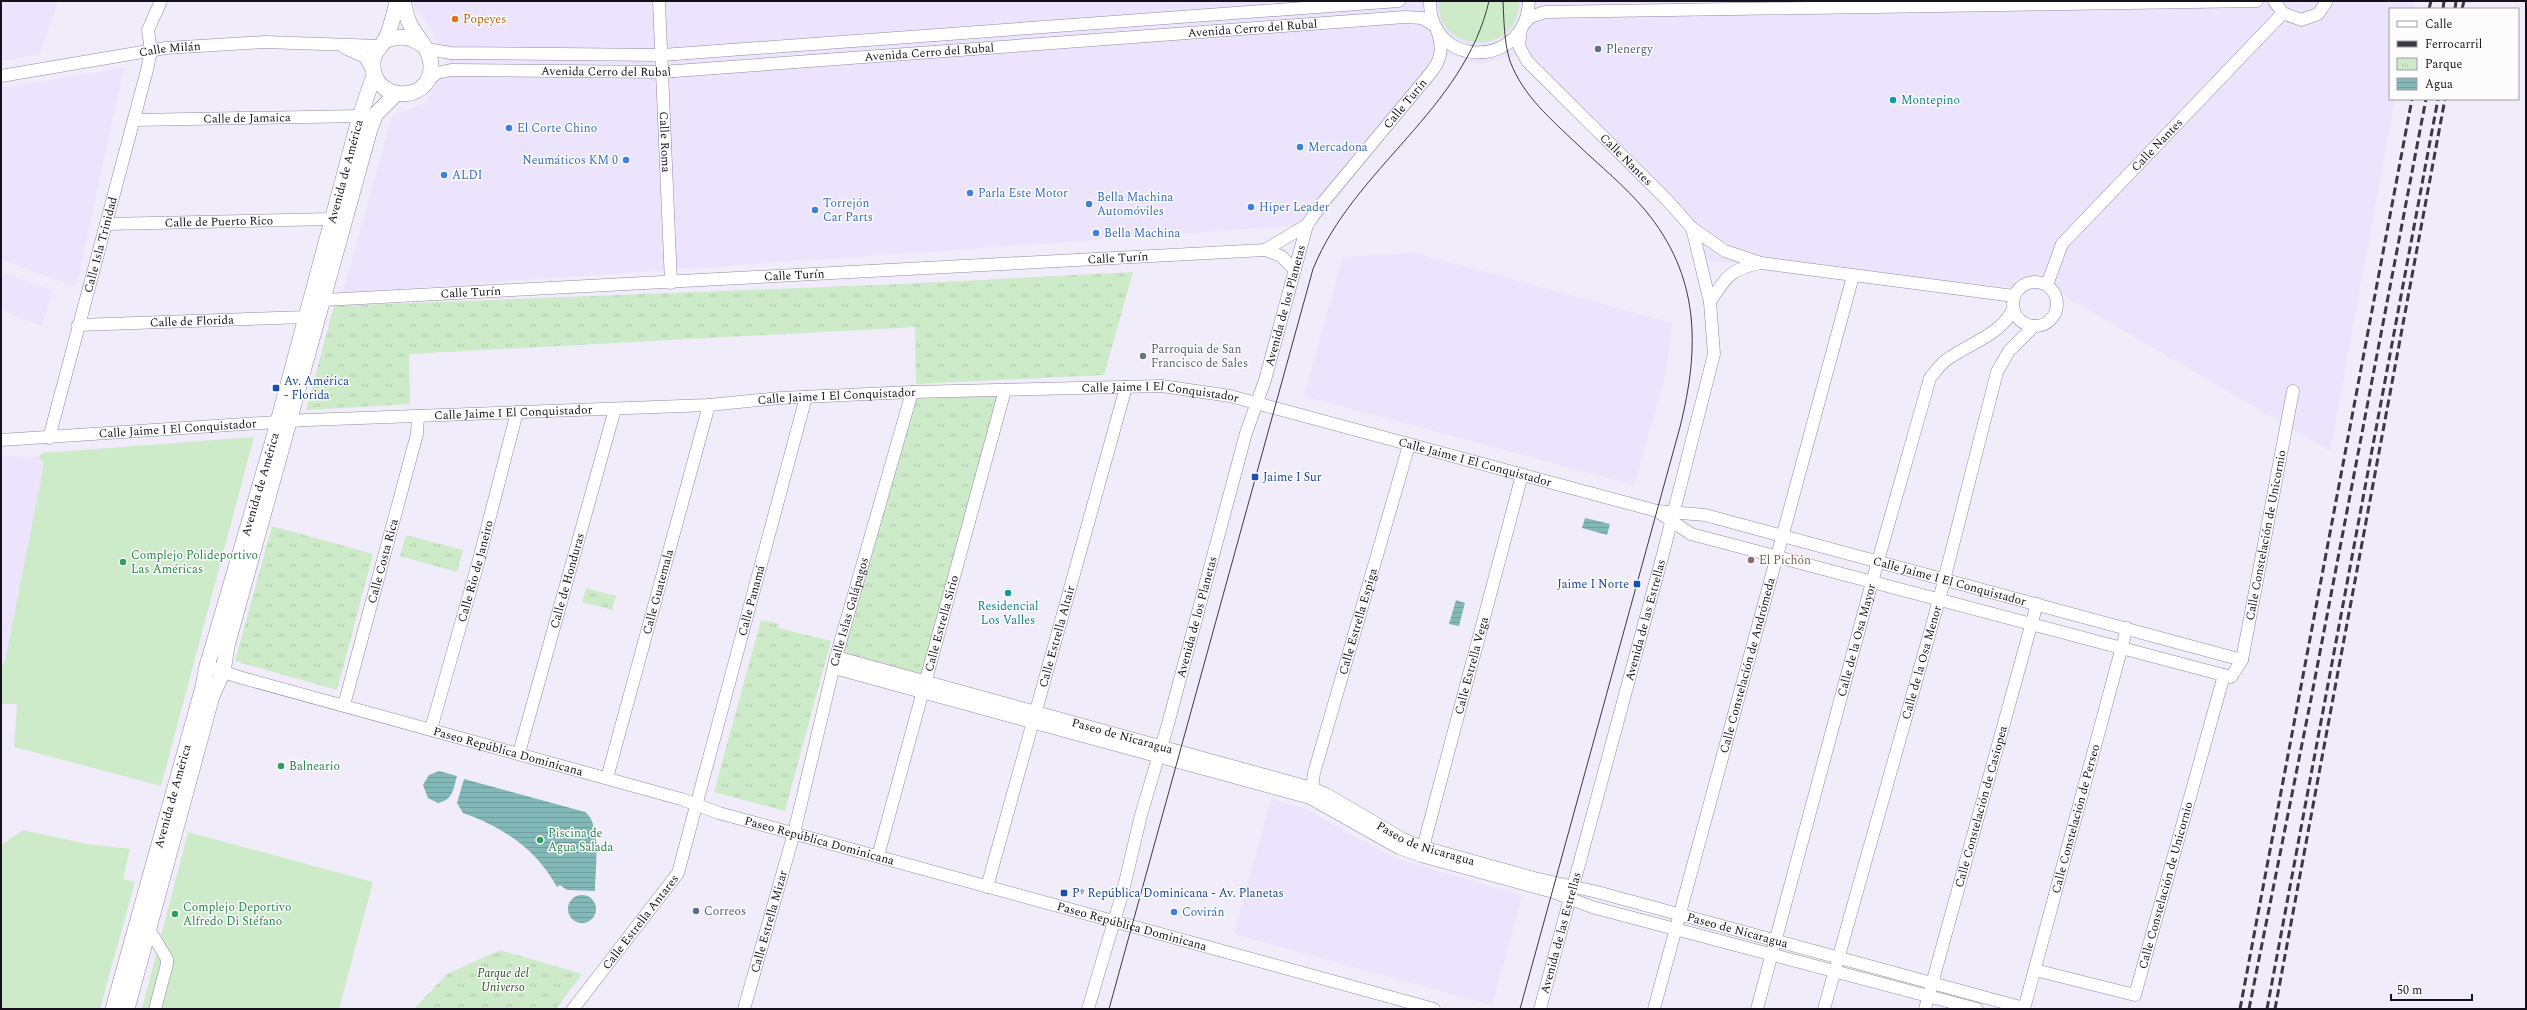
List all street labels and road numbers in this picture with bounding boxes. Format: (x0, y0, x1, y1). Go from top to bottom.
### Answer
street label: Avenida Cerro del Rubal (1187, 14, 1318, 43)
street label: Calle Milán (137, 36, 201, 62)
street label: Avenida Cerro del Rubal (864, 38, 995, 66)
street label: Avenida Cerro del Rubal (541, 61, 672, 82)
street label: Calle Turín (1378, 74, 1432, 133)
street label: Calle de Jamaica (203, 108, 291, 128)
street label: Calle Roma (654, 111, 676, 173)
street label: Calle Nantes (2127, 114, 2187, 176)
street label: Avenida de América (322, 117, 368, 226)
street label: Calle Nantes (1595, 129, 1657, 190)
street label: Calle Isla Trinidad (79, 194, 122, 295)
street label: Calle de Puerto Rico (164, 211, 273, 232)
street label: Avenida de los Planetas (1260, 242, 1311, 368)
street label: Calle Turín (1087, 247, 1149, 269)
street label: Calle Turín (764, 264, 825, 286)
street label: Calle Turín (440, 281, 502, 303)
street label: Calle de Florida (149, 310, 234, 332)
street label: Calle Jaime I El Conquistador (1081, 376, 1241, 408)
street label: Calle Jaime I El Conquistador (757, 382, 916, 410)
street label: Calle Jaime I El Conquistador (434, 400, 593, 425)
street label: Calle Jaime I El Conquistador (98, 414, 257, 443)
street label: Avenida de América (236, 430, 284, 538)
street label: Calle Jaime I El Conquistador (1396, 432, 1554, 492)
street label: Calle Constelación de Unicornio (2240, 448, 2291, 622)
street label: Calle Costa Rica (362, 516, 403, 606)
street label: Calle Río de Janeiro (452, 518, 498, 624)
street label: Calle de Honduras (545, 531, 590, 631)
street label: Calle Guatemala (637, 547, 679, 637)
street label: Calle Jaime I El Conquistador (1871, 551, 2029, 611)
street label: Avenida de los Planetas (1171, 554, 1222, 680)
street label: Calle Islas Galápagos (825, 555, 874, 668)
street label: Avenida de las Estrellas (1620, 557, 1671, 683)
street label: Calle Panamá (733, 563, 770, 638)
street label: Calle Estrella Espiga (1333, 566, 1382, 677)
street label: Calle Estrella Sirio (919, 573, 964, 674)
street label: Calle Constelación de Andrómeda (1714, 575, 1780, 755)
street label: Calle de la Osa Mayor (1832, 581, 1881, 699)
street label: Calle Estrella Altair (1033, 583, 1080, 690)
street label: Calle de la Osa Menor (1896, 603, 1947, 722)
street label: Calle Estrella Vega (1449, 614, 1493, 717)
street label: Paseo de Nicaragua (1070, 713, 1175, 759)
street label: Paseo República Dominicana (431, 722, 585, 781)
street label: Calle Constelación de Casiopea (1950, 723, 2012, 890)
street label: Avenida de América (149, 742, 196, 850)
street label: Calle Constelación de Perseo (2046, 742, 2105, 896)
street label: Calle Constelación de Unicornio (2133, 799, 2198, 971)
street label: Paseo República Dominicana (742, 811, 897, 870)
street label: Paseo de Nicaragua (1373, 816, 1477, 871)
street label: Calle Estrella Mizar (745, 868, 793, 975)
street label: Calle Estrella Antares (597, 870, 683, 974)
street label: Avenida de las Estrellas (1535, 870, 1586, 996)
street label: Paseo República Dominicana (1055, 897, 1209, 956)
street label: Paseo de Nicaragua (1685, 907, 1790, 953)

